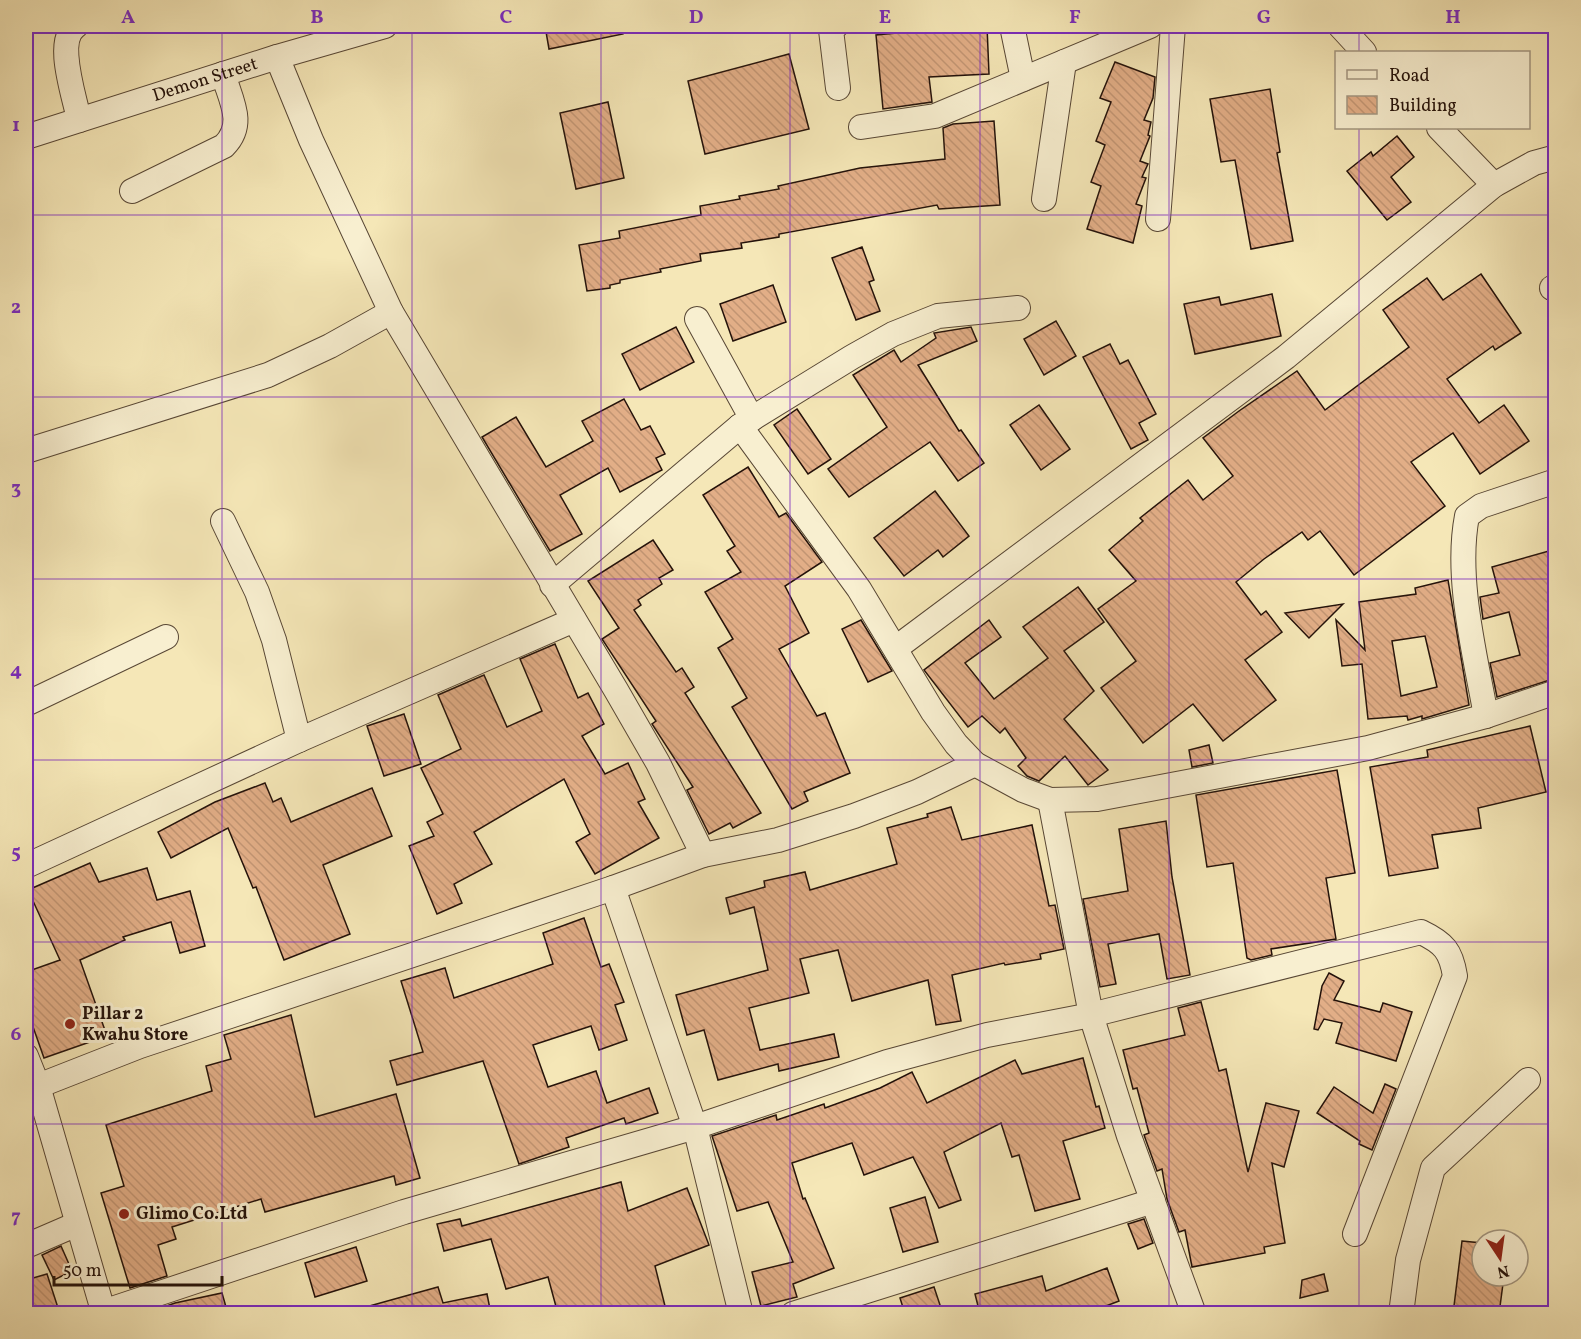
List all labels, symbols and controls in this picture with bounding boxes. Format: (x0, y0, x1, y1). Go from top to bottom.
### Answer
text: A (121, 4, 135, 32)
text: B (310, 4, 324, 32)
text: C (500, 4, 513, 32)
text: D (689, 4, 703, 32)
text: E (879, 4, 891, 32)
text: F (1069, 4, 1081, 32)
text: G (1257, 4, 1271, 32)
text: H (1445, 4, 1461, 32)
street label: Demon Street (149, 51, 261, 108)
legend (1335, 51, 1530, 129)
text: Road (1389, 64, 1430, 89)
text: Building (1389, 94, 1457, 119)
text: 1 (12, 112, 20, 140)
text: 2 (11, 294, 21, 322)
text: 3 (11, 475, 21, 503)
text: 4 (10, 657, 22, 685)
text: 5 (11, 839, 21, 867)
place label: Pillar 2 Kwahu Store (82, 1002, 188, 1048)
marker: Pillar 2 Kwahu Store (63, 1017, 77, 1031)
text: 6 (11, 1021, 22, 1049)
place label: Glimo Co.Ltd (136, 1202, 248, 1227)
text: 7 (11, 1203, 21, 1231)
marker: Glimo Co.Ltd (117, 1207, 131, 1221)
north arrow (1470, 1228, 1530, 1288)
scale bar (54, 1249, 222, 1287)
text: 50 m (63, 1259, 102, 1284)
text: N (1494, 1259, 1511, 1283)

